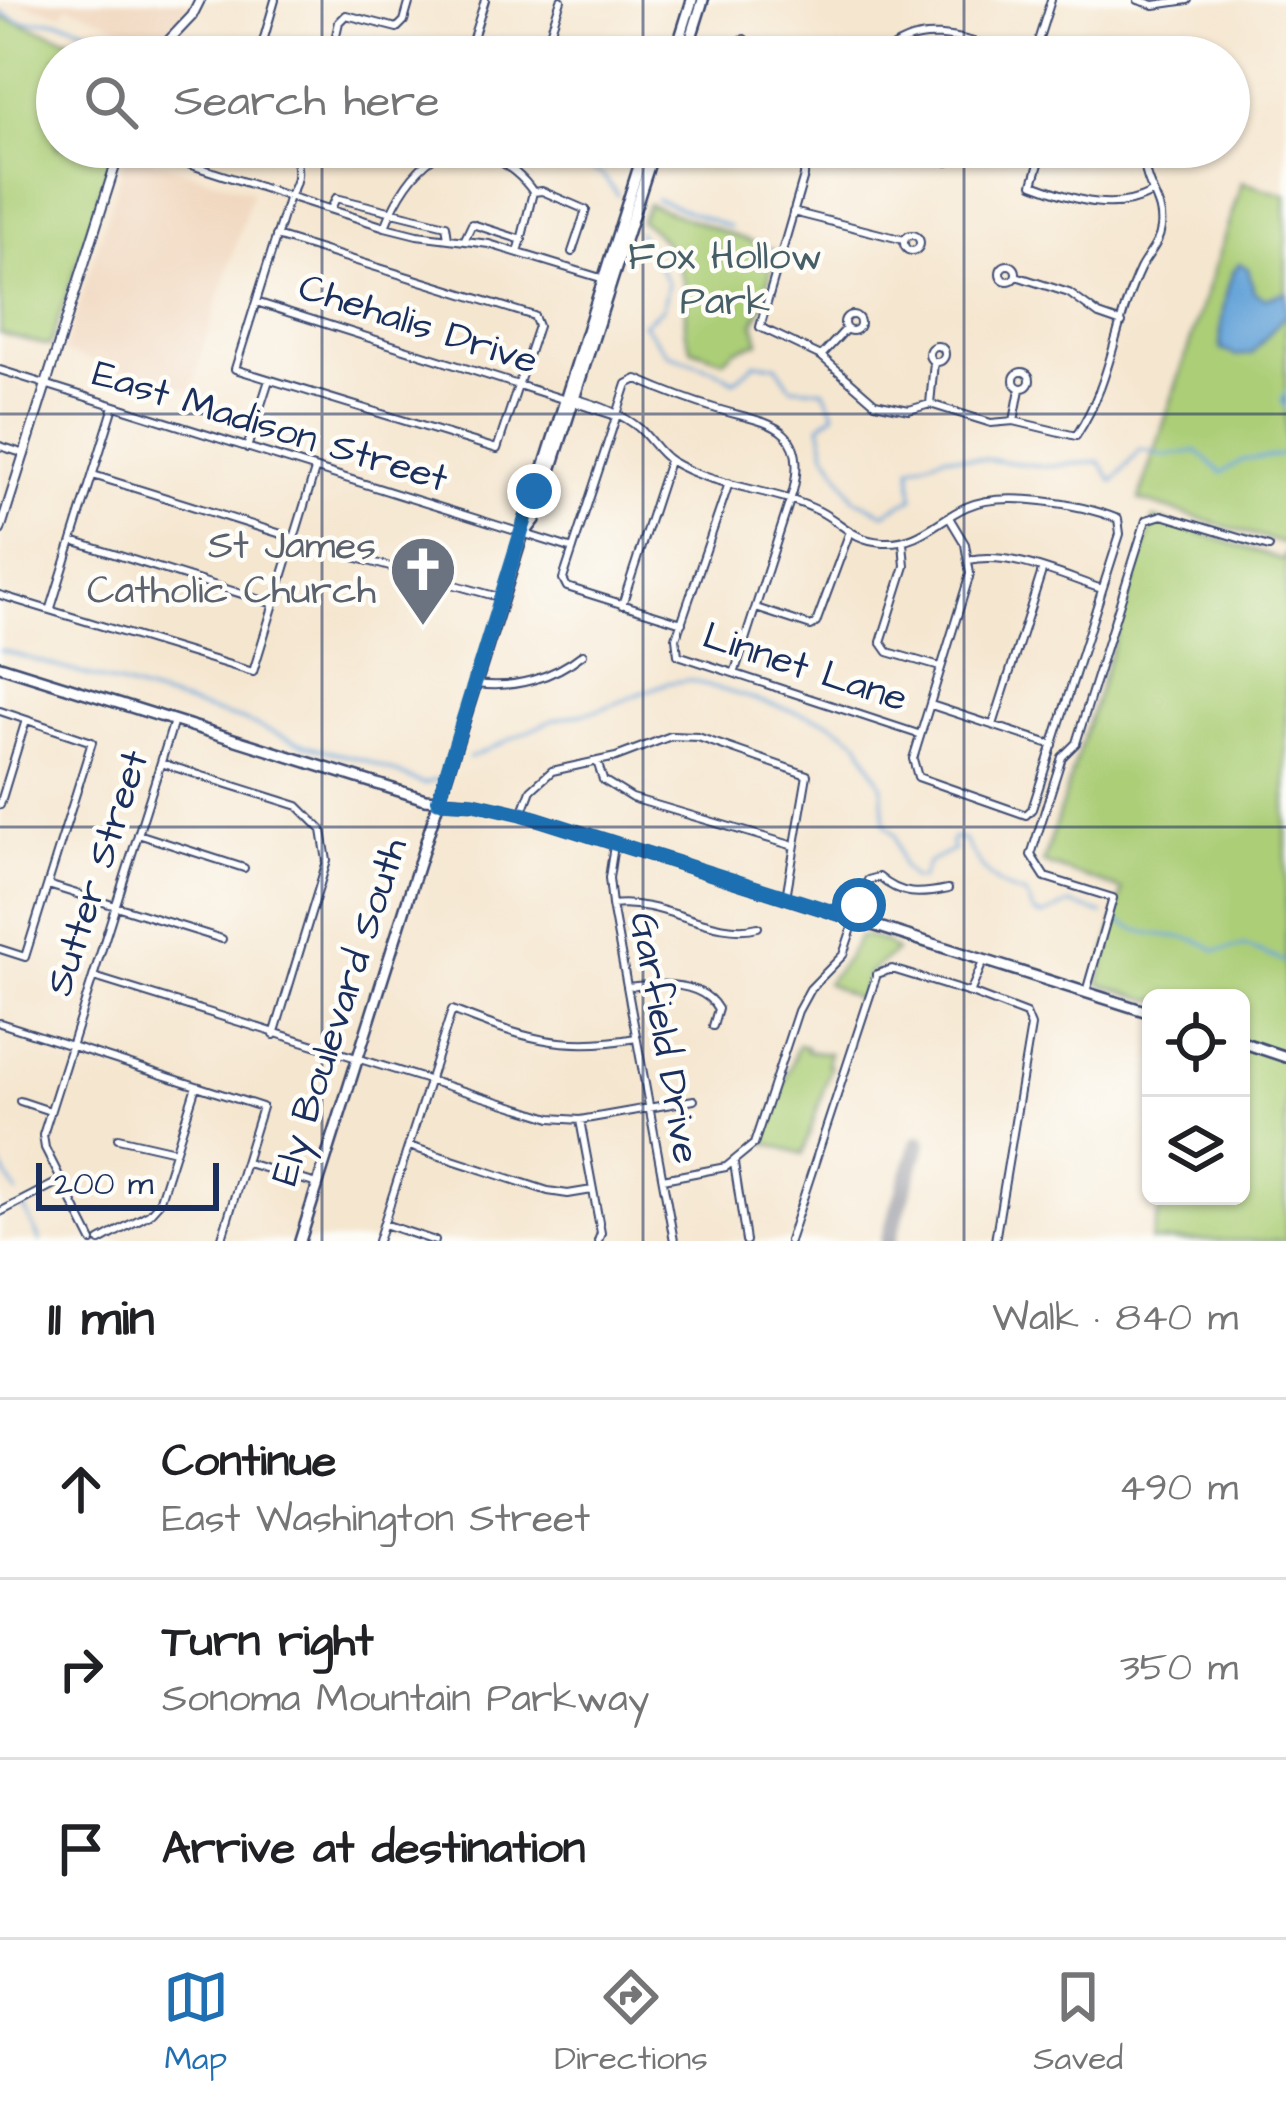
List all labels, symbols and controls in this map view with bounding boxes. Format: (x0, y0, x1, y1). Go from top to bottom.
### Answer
search box (36, 36, 1250, 168)
icon: search (78, 69, 144, 135)
text: Search here (174, 71, 440, 133)
park label: Fox Hollow Park (628, 231, 822, 330)
street label: Chehalis Drive (292, 261, 544, 389)
street label: East Madison Street (86, 347, 454, 507)
route end (507, 464, 561, 518)
place label: St James Catholic Church (87, 520, 376, 619)
church icon: St James Catholic Church (388, 534, 458, 628)
street label: Linnet Lane (696, 610, 914, 726)
street label: Sutter Street (33, 743, 163, 1003)
street label: Ely Boulevard South (258, 832, 423, 1193)
route start (832, 878, 886, 932)
street label: Garfield Drive (615, 908, 713, 1168)
map controls (1142, 989, 1250, 1205)
button: locate (1142, 989, 1250, 1097)
button: layers (1142, 1097, 1250, 1205)
scale bar (36, 1157, 219, 1210)
text: 200 m (54, 1161, 153, 1207)
text: 11 min (48, 1284, 154, 1355)
text: Walk · 840 m (992, 1292, 1238, 1346)
text: Continue (162, 1431, 336, 1493)
icon: ahead (48, 1456, 114, 1522)
text: 490 m (1119, 1462, 1238, 1516)
text: East Washington Street (162, 1493, 590, 1547)
text: Turn right (162, 1611, 374, 1673)
icon: right (48, 1636, 114, 1702)
text: 350 m (1120, 1642, 1238, 1696)
text: Sonoma Mountain Parkway (162, 1673, 649, 1727)
icon: arrive (48, 1816, 114, 1882)
text: Arrive at destination (162, 1818, 585, 1880)
tab: Map (163, 1964, 229, 2082)
tab: Directions (554, 1964, 708, 2082)
tab: Saved (1033, 1964, 1123, 2082)

